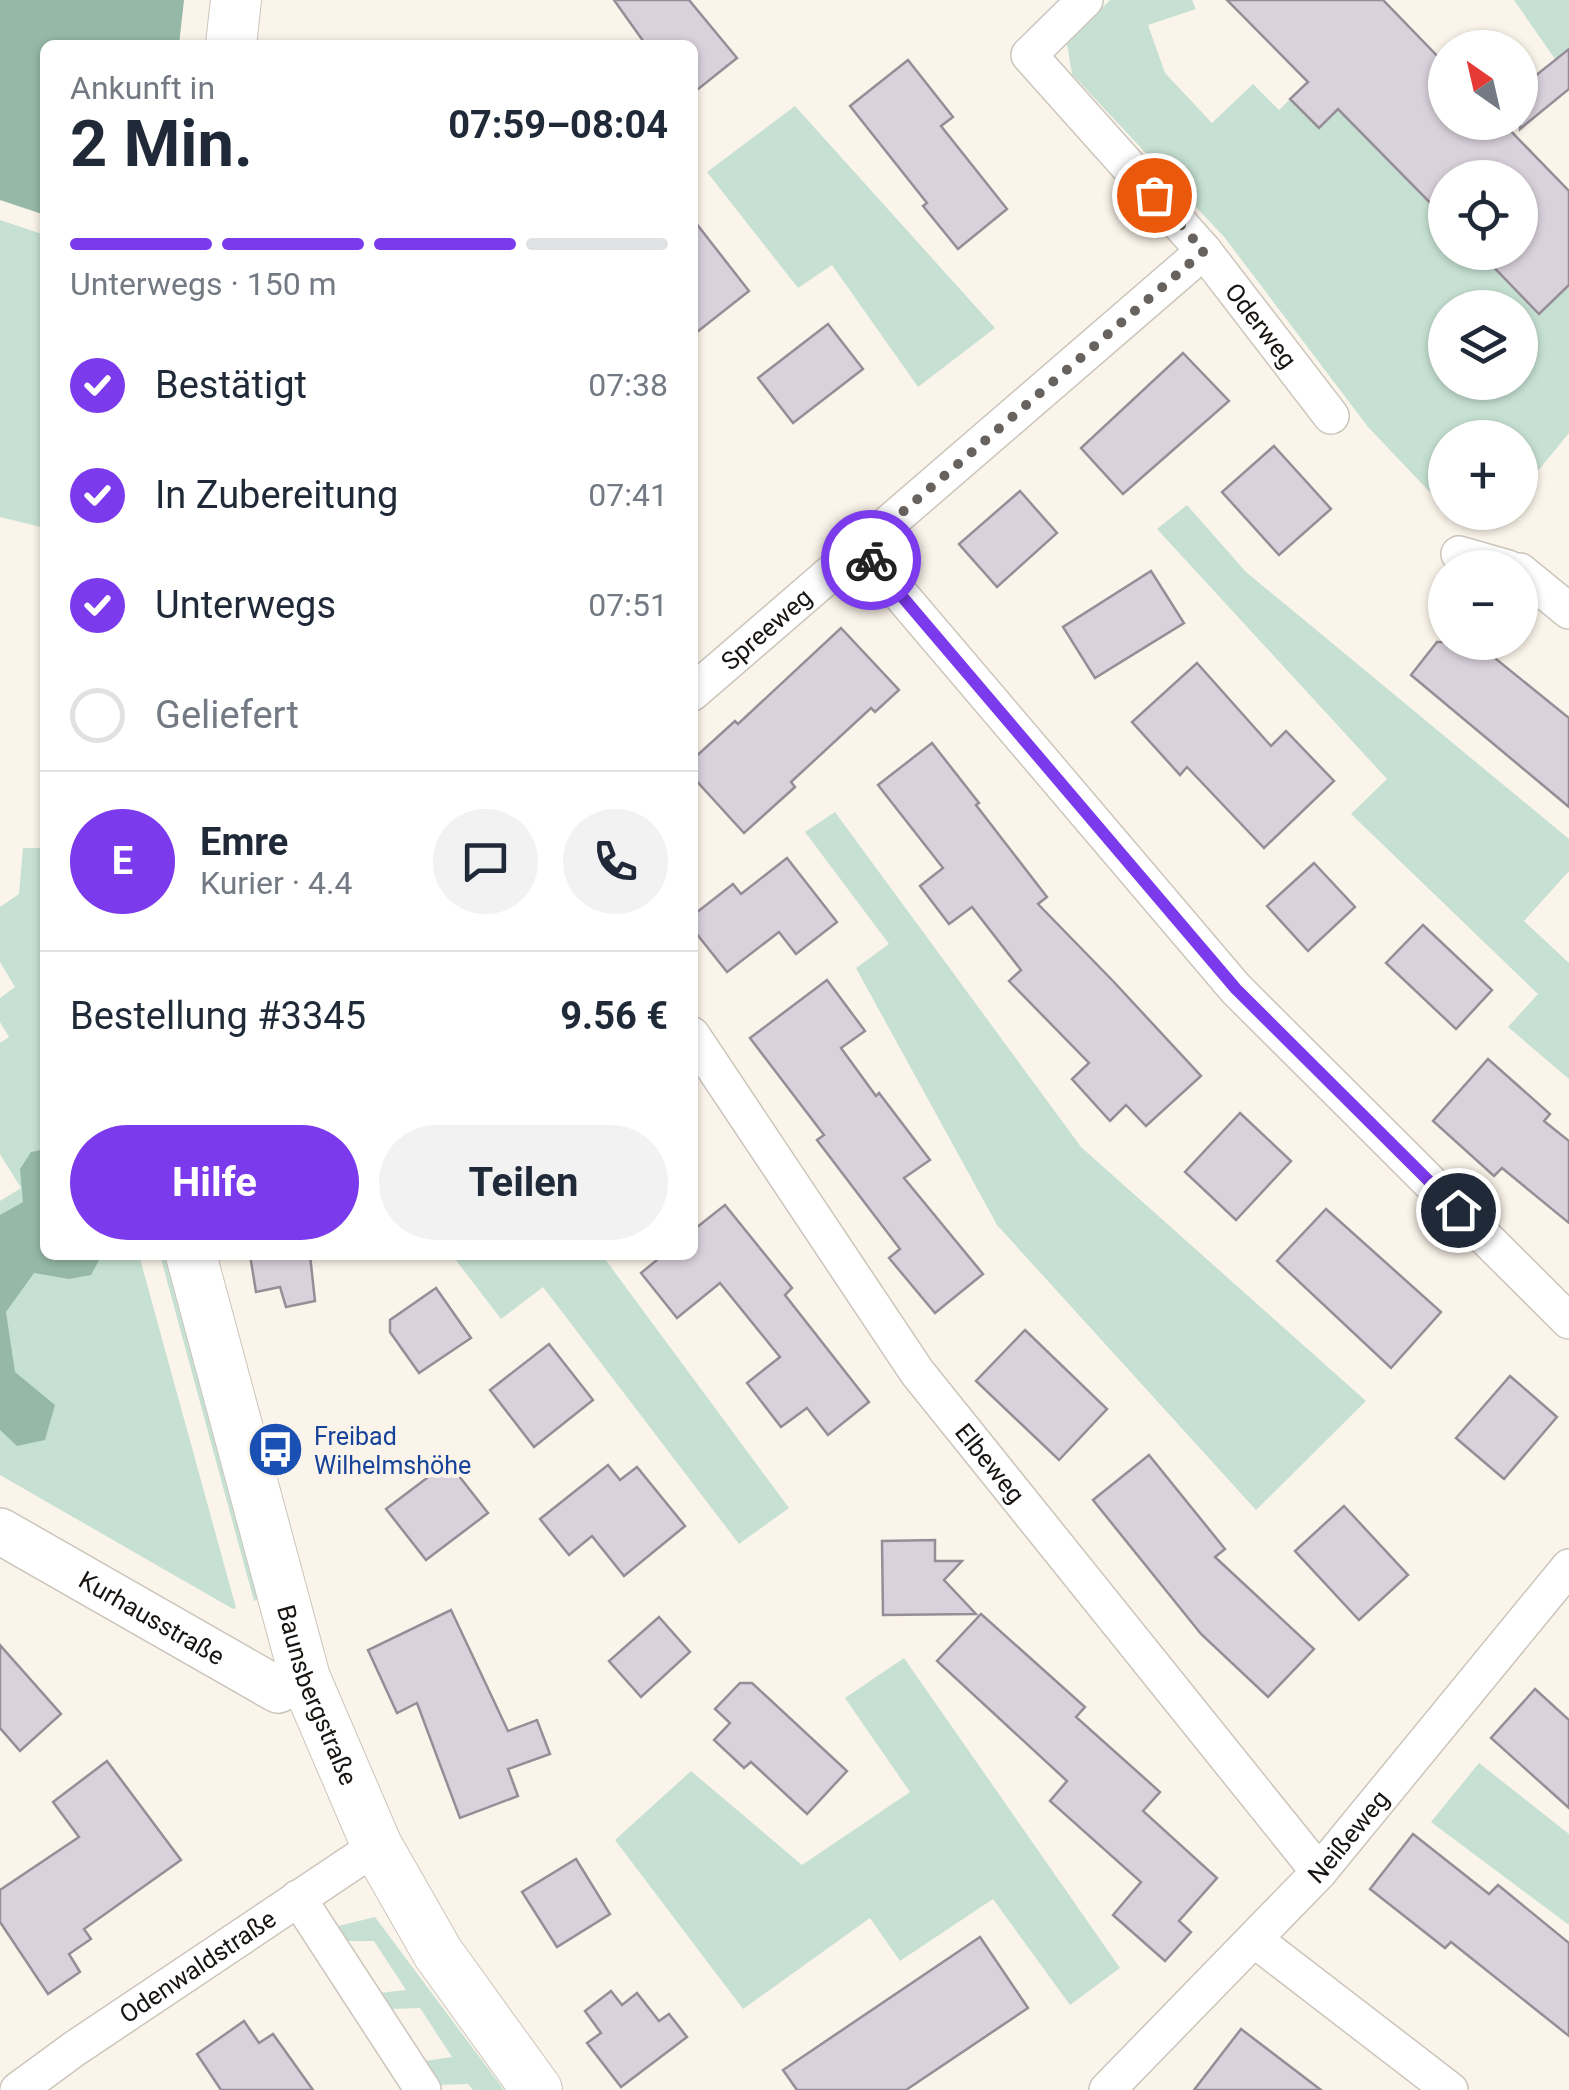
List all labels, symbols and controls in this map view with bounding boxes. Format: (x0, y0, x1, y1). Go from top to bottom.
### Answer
north arrow (1428, 30, 1538, 140)
map controls (1428, 30, 1538, 660)
text: Ankunft in (70, 69, 215, 107)
text: 07:59–08:04 (448, 103, 668, 147)
text: 2 Min. (70, 106, 253, 182)
pin (1112, 153, 1197, 238)
button: locate (1428, 160, 1538, 270)
icon: bag (1127, 168, 1182, 223)
text: Unterwegs · 150 m (70, 265, 337, 303)
street label: Oderweg (1219, 277, 1303, 374)
button: layers (1428, 290, 1538, 400)
icon: check (70, 358, 125, 413)
text: Bestätigt (155, 363, 307, 407)
text: 07:38 (588, 366, 668, 404)
button: + (1428, 420, 1538, 530)
icon: check (70, 468, 125, 523)
text: In Zubereitung (155, 473, 398, 517)
text: 07:41 (588, 476, 668, 514)
courier (821, 510, 921, 610)
icon: bike (844, 533, 899, 588)
button: − (1428, 550, 1538, 660)
icon: check (70, 578, 125, 633)
street label: Spreeweg (715, 582, 818, 676)
text: Unterwegs (155, 583, 336, 627)
text: 07:51 (588, 586, 668, 624)
text: Geliefert (155, 693, 299, 737)
button: chat (433, 809, 538, 914)
button: phone (563, 809, 668, 914)
text: Emre (200, 820, 288, 864)
text: E (112, 839, 133, 883)
text: Kurier · 4.4 (200, 864, 352, 902)
text: Bestellung #3345 (70, 994, 366, 1038)
text: 9.56 € (560, 994, 668, 1038)
button: Hilfe (70, 1125, 359, 1240)
button: Teilen (379, 1125, 668, 1240)
pin (1416, 1168, 1501, 1253)
icon: home (1431, 1183, 1486, 1238)
street label: Elbeweg (949, 1418, 1030, 1509)
bus stop icon: Freibad Wilhelmshöhe (245, 1420, 305, 1480)
place label: Freibad Wilhelmshöhe (314, 1422, 471, 1480)
street label: Kurhausstraße (74, 1565, 229, 1671)
street label: Baunsbergstraße (271, 1602, 363, 1790)
street label: Neißeweg (1302, 1785, 1395, 1889)
street label: Odenwaldstraße (114, 1904, 281, 2029)

